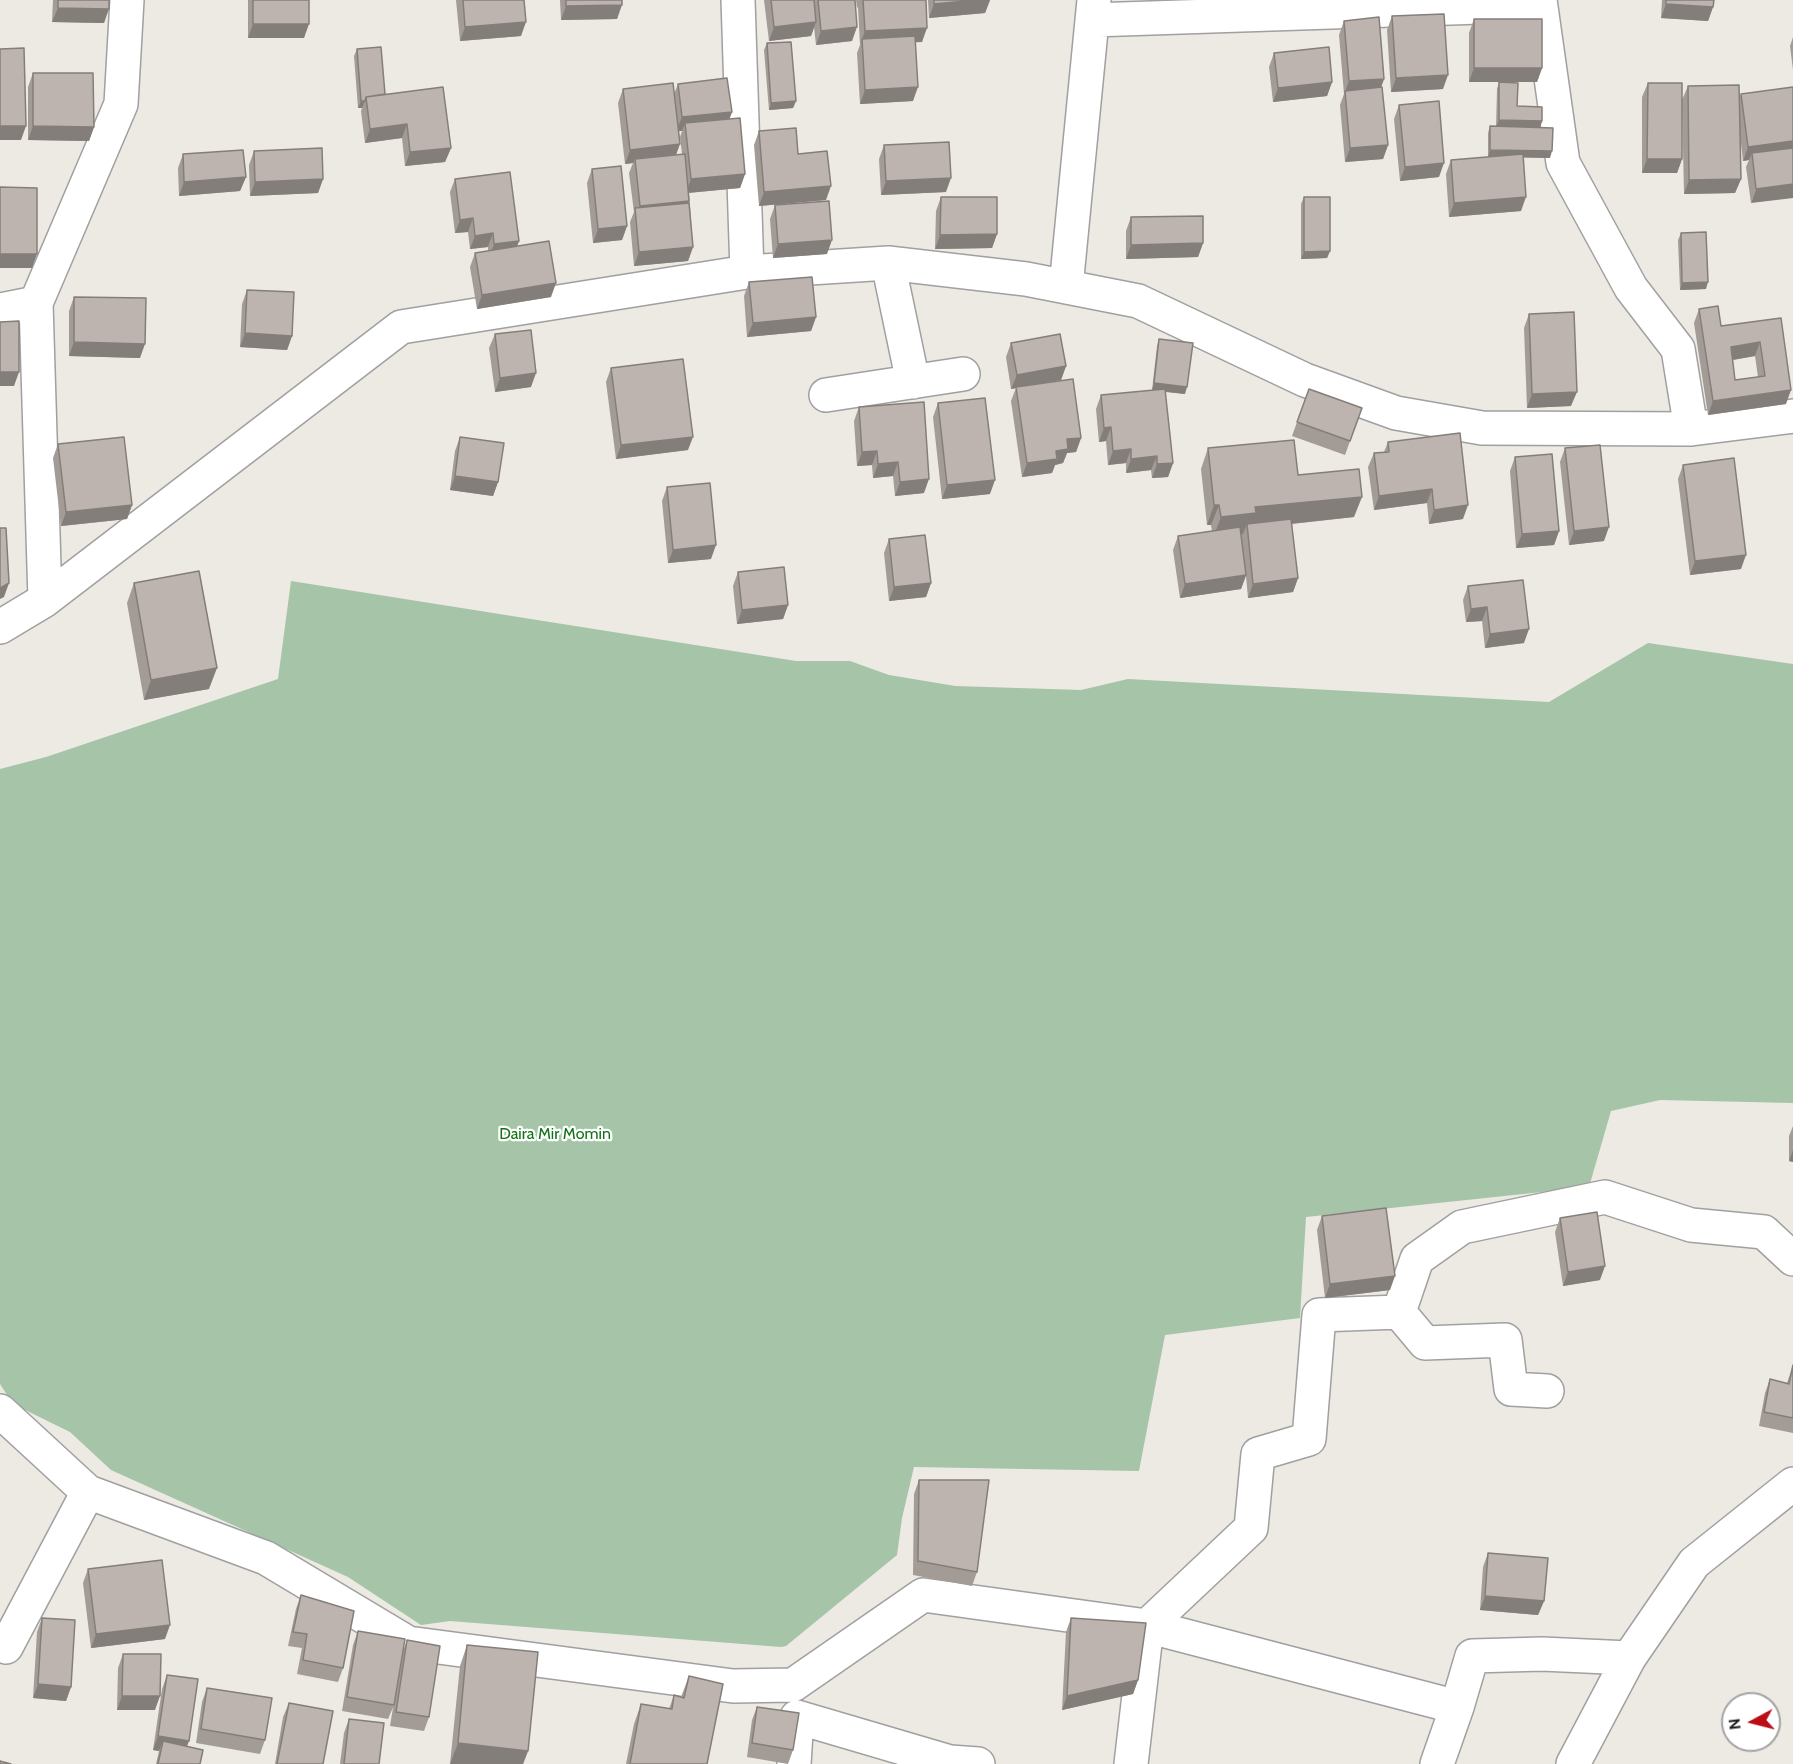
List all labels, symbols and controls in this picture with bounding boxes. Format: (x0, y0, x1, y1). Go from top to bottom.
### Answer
park label: Daira Mir Momin (499, 1124, 611, 1144)
north arrow (1721, 1692, 1781, 1752)
text: N (1725, 1717, 1745, 1731)

